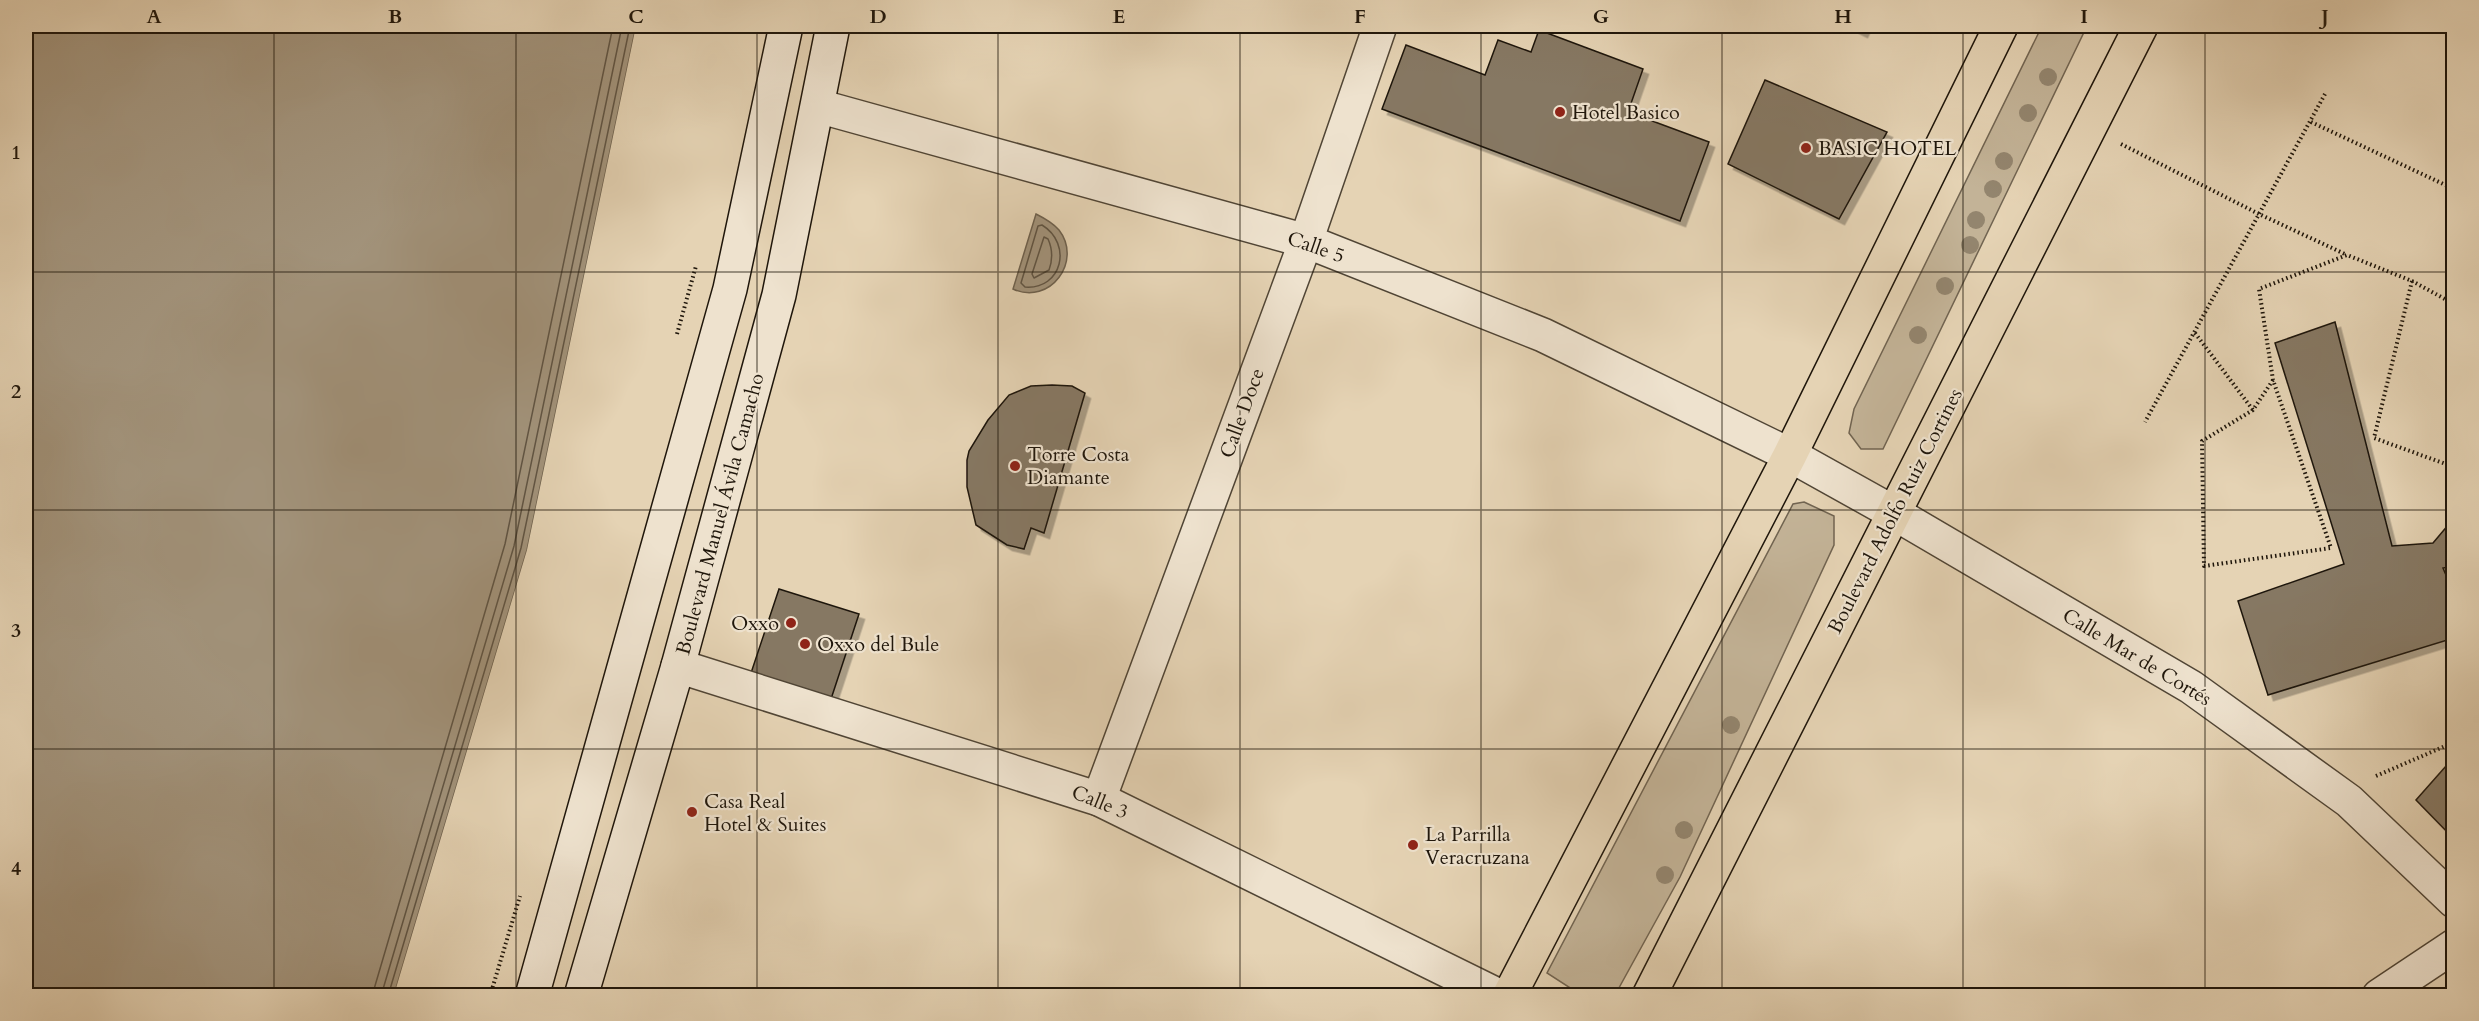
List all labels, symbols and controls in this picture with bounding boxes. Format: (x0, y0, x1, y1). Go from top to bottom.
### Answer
text: A (146, 3, 162, 30)
text: B (388, 3, 402, 30)
text: C (628, 3, 644, 30)
text: D (869, 3, 887, 30)
text: E (1113, 3, 1125, 30)
text: F (1354, 3, 1366, 30)
text: G (1593, 3, 1609, 30)
text: H (1834, 3, 1852, 30)
text: I (2080, 3, 2088, 30)
text: J (2318, 3, 2329, 30)
place label: Hotel Basico (1572, 99, 1680, 126)
marker: Hotel Basico (1553, 105, 1567, 119)
place label: BASIC HOTEL (1818, 135, 1957, 162)
text: 1 (11, 139, 21, 166)
marker: BASIC HOTEL (1799, 141, 1813, 155)
street label: Calle 5 (1284, 225, 1348, 269)
street label: Calle Doce (1213, 364, 1271, 462)
street label: Boulevard Manuel Ávila Camacho (669, 370, 771, 658)
text: 2 (11, 378, 21, 405)
street label: Boulevard Adolfo Ruiz Cortines (1821, 384, 1969, 638)
place label: Torre Costa Diamante (1027, 441, 1130, 491)
marker: Torre Costa Diamante (1008, 459, 1022, 473)
street label: Calle Mar de Cortés (2057, 602, 2217, 712)
place label: Oxxo (731, 610, 779, 637)
marker: Oxxo (784, 616, 798, 630)
text: 3 (11, 617, 21, 644)
place label: Oxxo del Bule (817, 631, 939, 658)
marker: Oxxo del Bule (798, 637, 812, 651)
street label: Calle 3 (1068, 778, 1132, 826)
place label: Casa Real Hotel & Suites (704, 788, 826, 838)
marker: Casa Real Hotel & Suites (685, 805, 699, 819)
place label: La Parrilla Veracruzana (1425, 821, 1530, 871)
marker: La Parrilla Veracruzana (1406, 838, 1420, 852)
text: 4 (11, 855, 21, 882)

